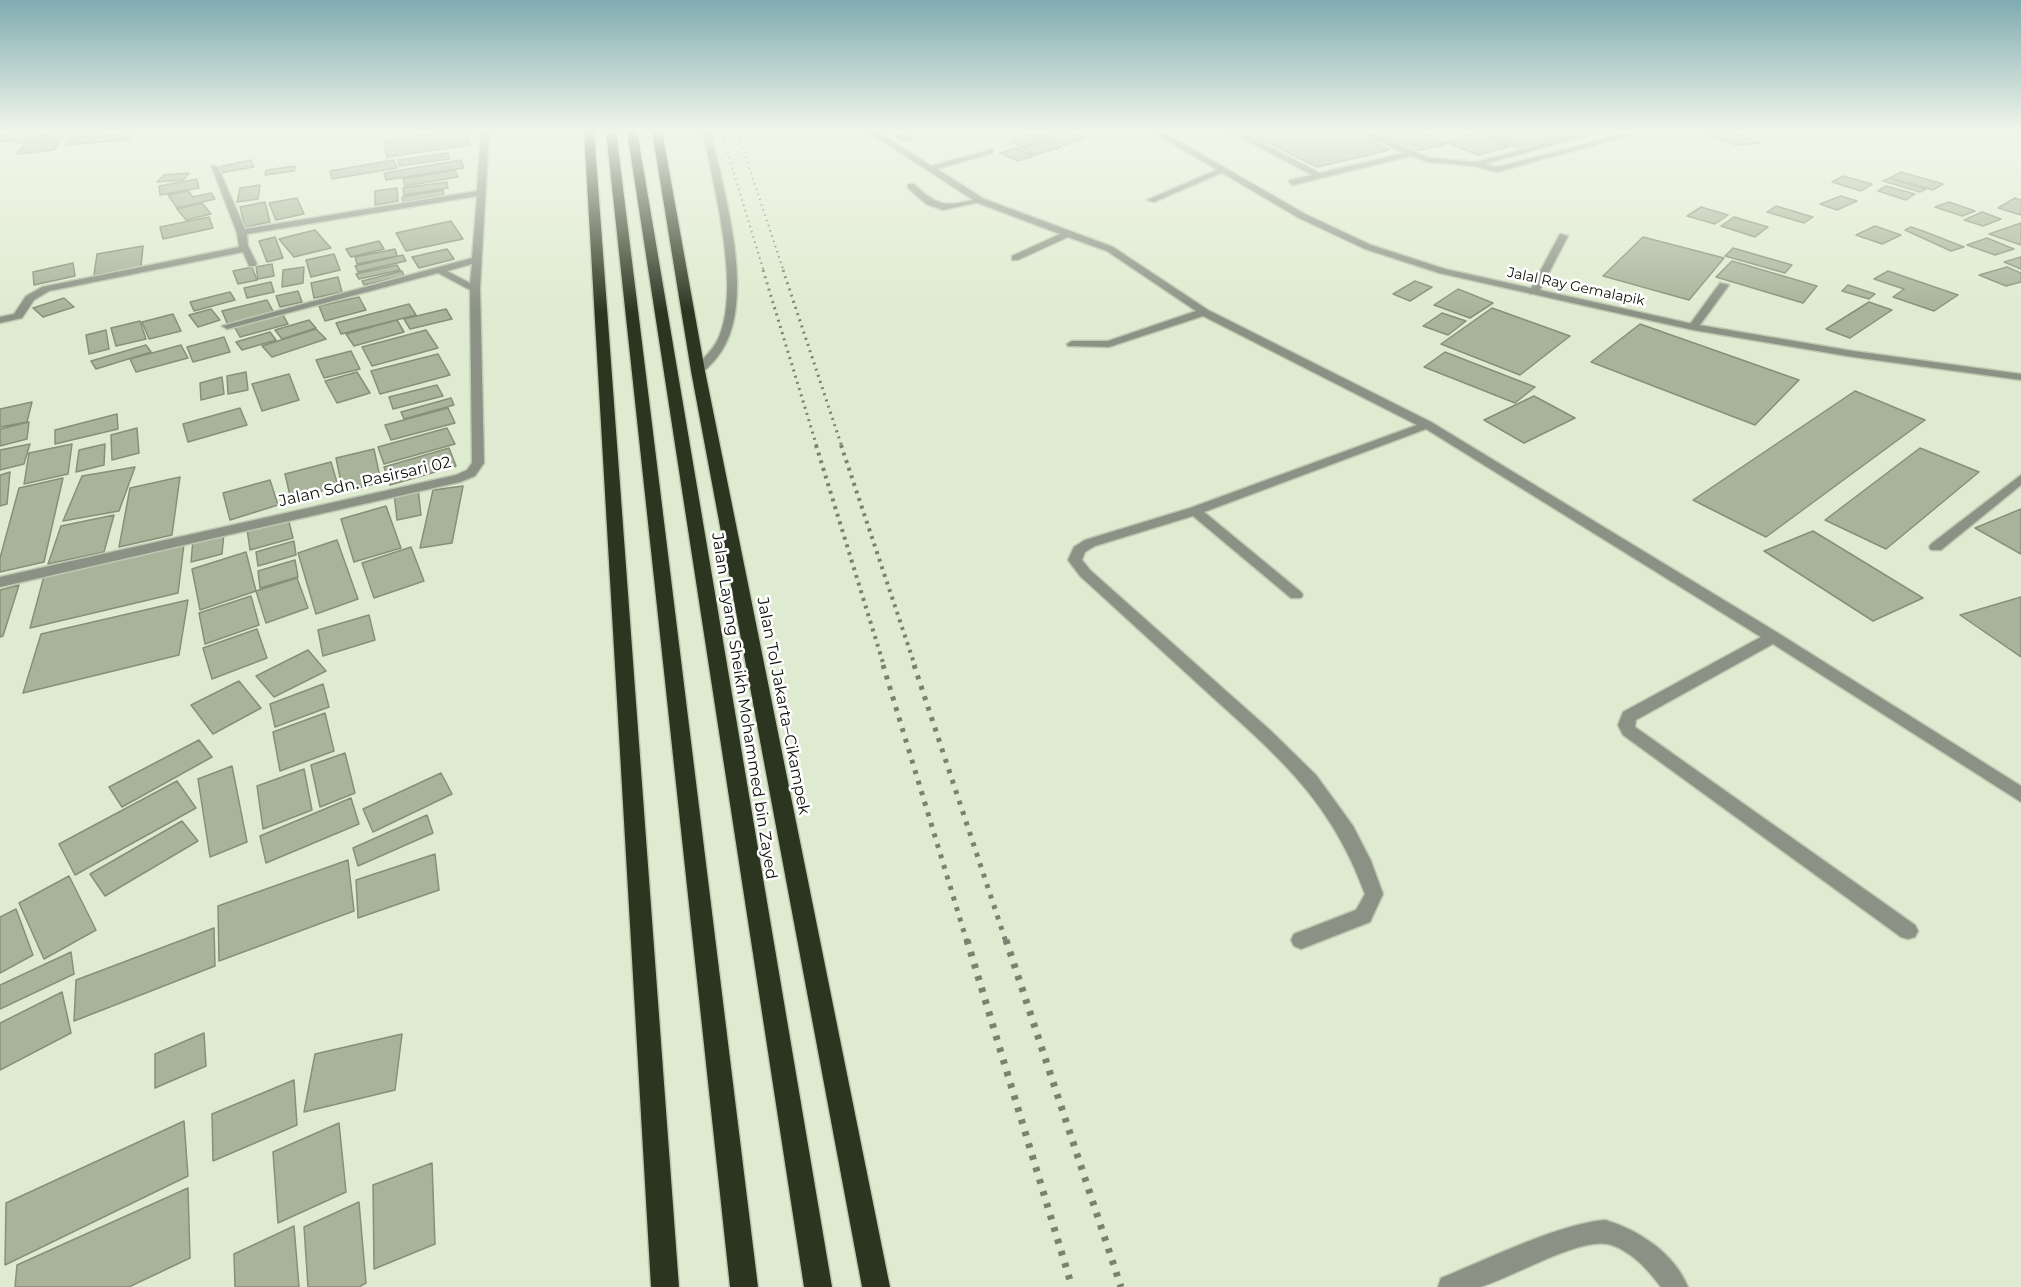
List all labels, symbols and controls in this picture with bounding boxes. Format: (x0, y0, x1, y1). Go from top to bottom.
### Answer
street label: Jalal Ray Gemalapik (1506, 264, 1646, 310)
street label: Jalan Sdn. Pasirsari 02 (277, 453, 453, 511)
street label: Jalan Layang Sheikh Mohammed bin Zayed (707, 531, 781, 881)
street label: Jalan Tol Jakarta–Cikampek (752, 596, 814, 816)

